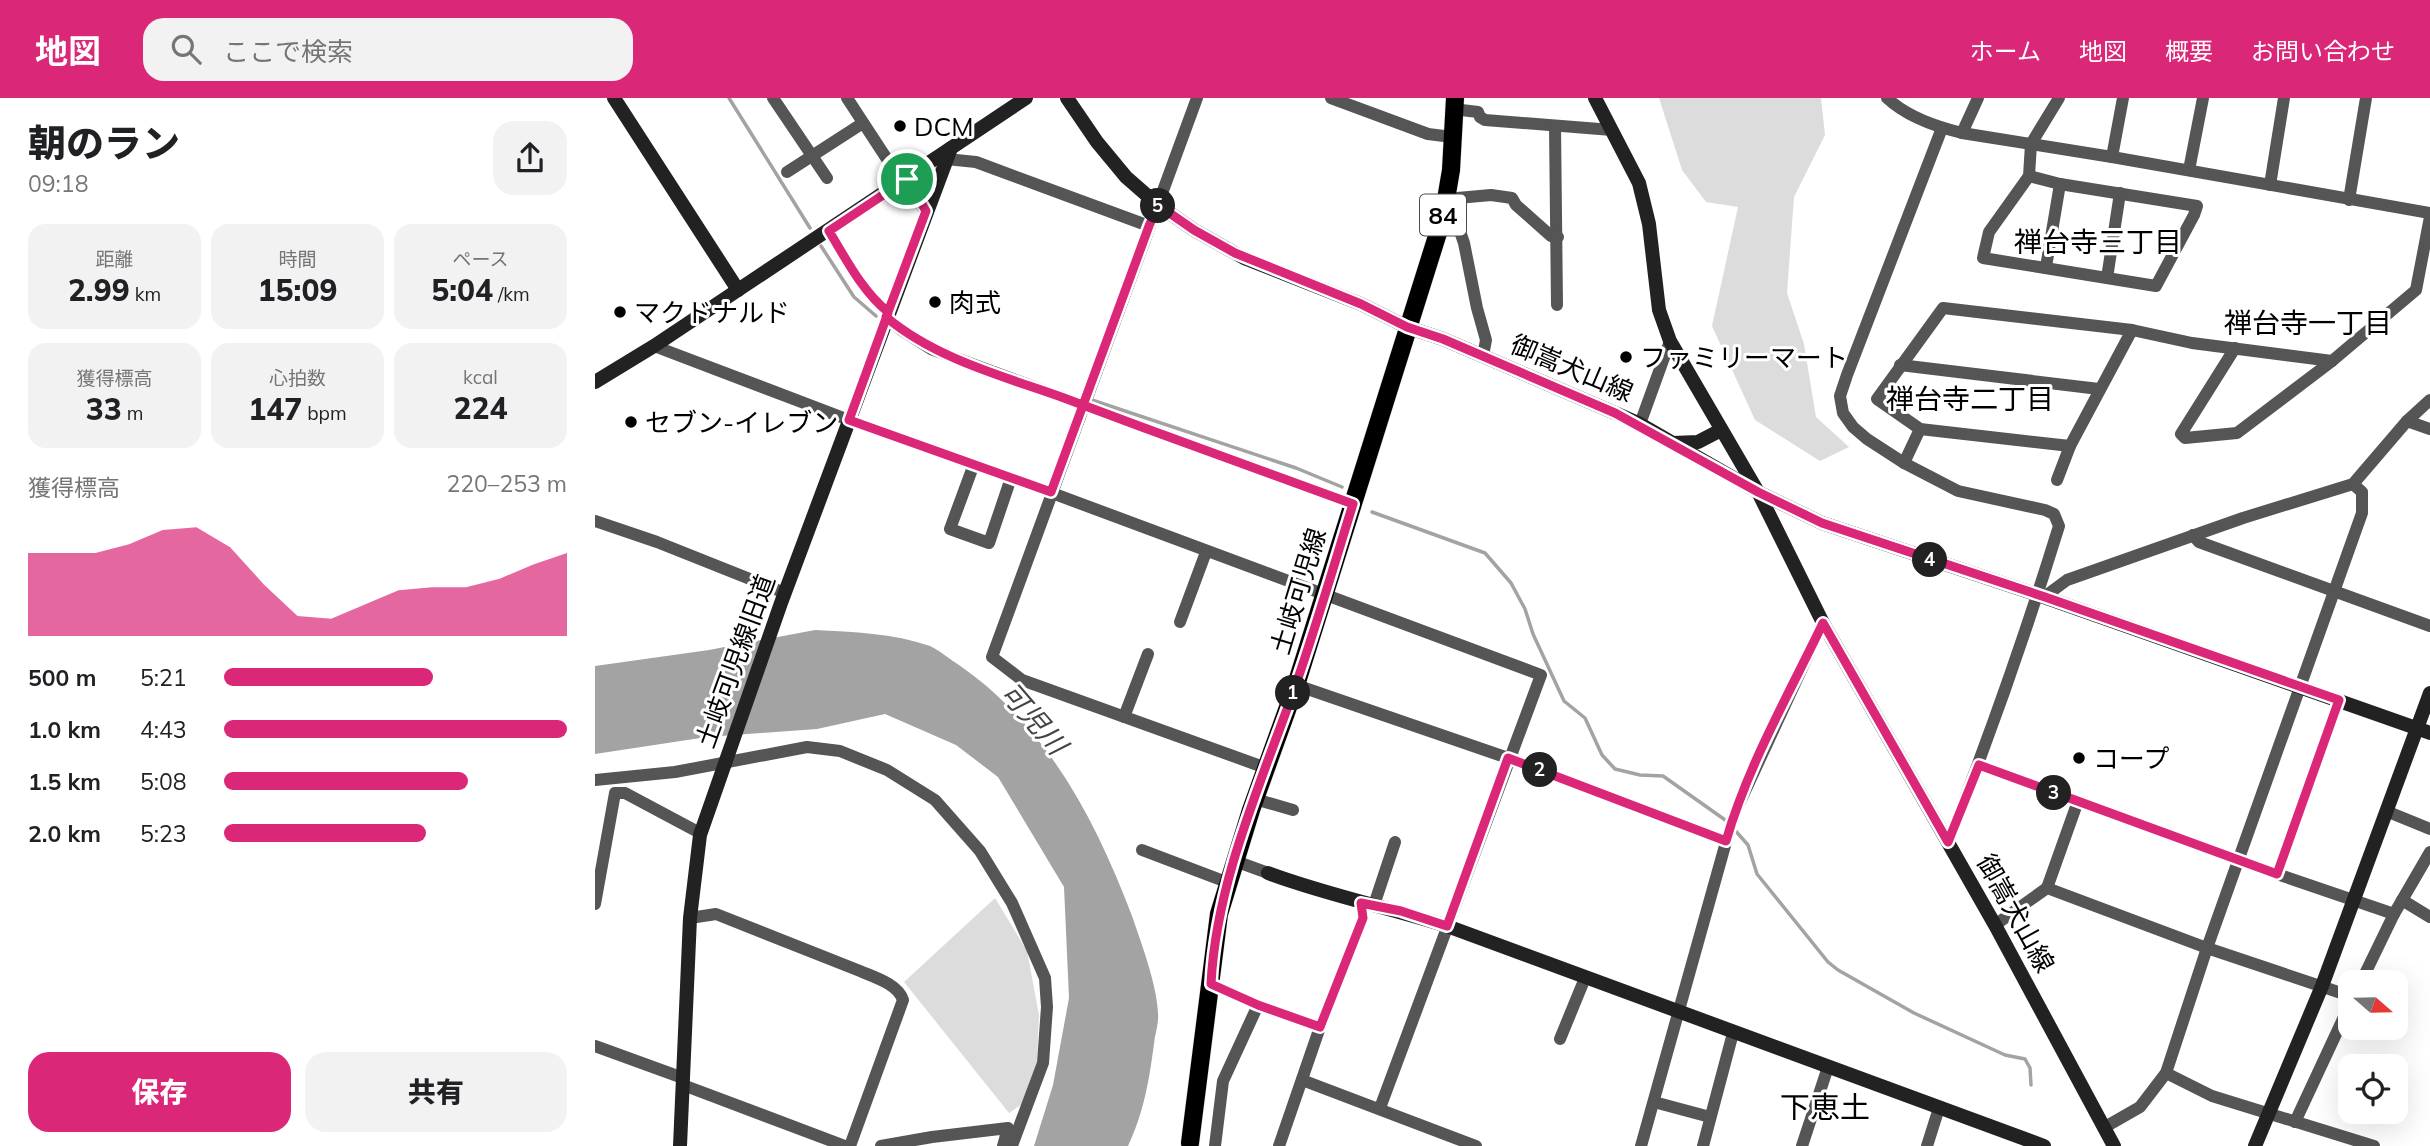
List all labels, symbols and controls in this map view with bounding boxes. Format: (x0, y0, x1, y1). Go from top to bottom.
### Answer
search box (143, 18, 633, 81)
text: 地図 (35, 30, 101, 71)
icon: search (167, 30, 205, 68)
text: ここで検索 (223, 35, 353, 68)
text: ホーム (1970, 36, 2041, 66)
text: 地図 (2079, 36, 2127, 66)
text: 概要 (2165, 36, 2213, 66)
text: お問い合わせ (2251, 36, 2395, 66)
place label: DCM (914, 110, 974, 143)
marker: DCM (892, 118, 908, 134)
text: 朝のラン (28, 119, 180, 167)
button: share (493, 121, 567, 195)
pin (877, 149, 937, 209)
icon: arrive (888, 160, 926, 198)
text: 09:18 (28, 169, 88, 198)
pin: 5 (1141, 188, 1175, 224)
text: 5 (1152, 193, 1163, 217)
road number: 84 (1420, 194, 1466, 236)
district label: 禅台寺三丁目 (2014, 224, 2182, 259)
text: 距離 (95, 247, 134, 271)
text: 時間 (278, 247, 317, 271)
text: ペース (452, 247, 509, 271)
text: 2.99 (68, 271, 130, 309)
text: 15:09 (258, 271, 337, 309)
text: 5:04 (431, 271, 493, 309)
text: km (130, 282, 161, 306)
text: /km (493, 282, 530, 306)
place label: 肉式 (949, 286, 1001, 319)
marker: 肉式 (927, 294, 943, 310)
place label: マクドナルド (634, 296, 790, 329)
marker: マクドナルド (612, 304, 628, 320)
district label: 禅台寺一丁目 (2224, 305, 2392, 340)
street label: 御嵩犬山線 (1506, 327, 1638, 409)
place label: ファミリーマート (1640, 341, 1848, 374)
marker: ファミリーマート (1618, 349, 1634, 365)
text: kcal (463, 365, 498, 389)
text: 獲得標高 (76, 366, 153, 390)
text: 心拍数 (269, 366, 326, 390)
district label: 禅台寺二丁目 (1886, 381, 2054, 416)
text: 224 (454, 389, 508, 427)
text: 33 (86, 390, 122, 428)
text: 147 (248, 390, 302, 428)
text: m (122, 401, 143, 425)
text: bpm (302, 401, 347, 425)
place label: セブン-イレブン (645, 406, 838, 439)
marker: セブン-イレブン (623, 414, 639, 430)
text: 220–253 m (446, 469, 567, 498)
text: 獲得標高 (28, 473, 120, 502)
street label: 土岐可児線 (1263, 524, 1333, 658)
pin: 4 (1913, 542, 1947, 578)
text: 4 (1924, 547, 1935, 571)
street label: 土岐可児線旧道 (688, 570, 782, 752)
text: 500 m (28, 663, 96, 692)
text: 5:21 (140, 663, 187, 692)
water label: 可児川 (993, 675, 1077, 763)
pin: 1 (1275, 676, 1311, 710)
text: 1 (1287, 680, 1298, 704)
text: 1.0 km (28, 715, 101, 744)
text: 4:43 (140, 715, 187, 744)
place label: コープ (2093, 742, 2169, 775)
marker: コープ (2071, 750, 2087, 766)
pin: 2 (1523, 752, 1557, 788)
text: 2 (1534, 757, 1545, 781)
text: 1.5 km (28, 767, 101, 796)
text: 5:08 (140, 767, 187, 796)
pin: 3 (2037, 776, 2071, 810)
text: 3 (2048, 780, 2059, 804)
text: 2.0 km (28, 819, 101, 848)
text: 5:23 (140, 819, 187, 848)
street label: 御嵩犬山線 (1970, 848, 2062, 978)
north arrow (2338, 970, 2408, 1040)
map controls (2338, 970, 2408, 1124)
button: 保存 (28, 1052, 291, 1132)
button: 共有 (305, 1052, 567, 1132)
button: locate (2338, 1054, 2408, 1124)
district label: 下恵土 (1780, 1088, 1870, 1126)

